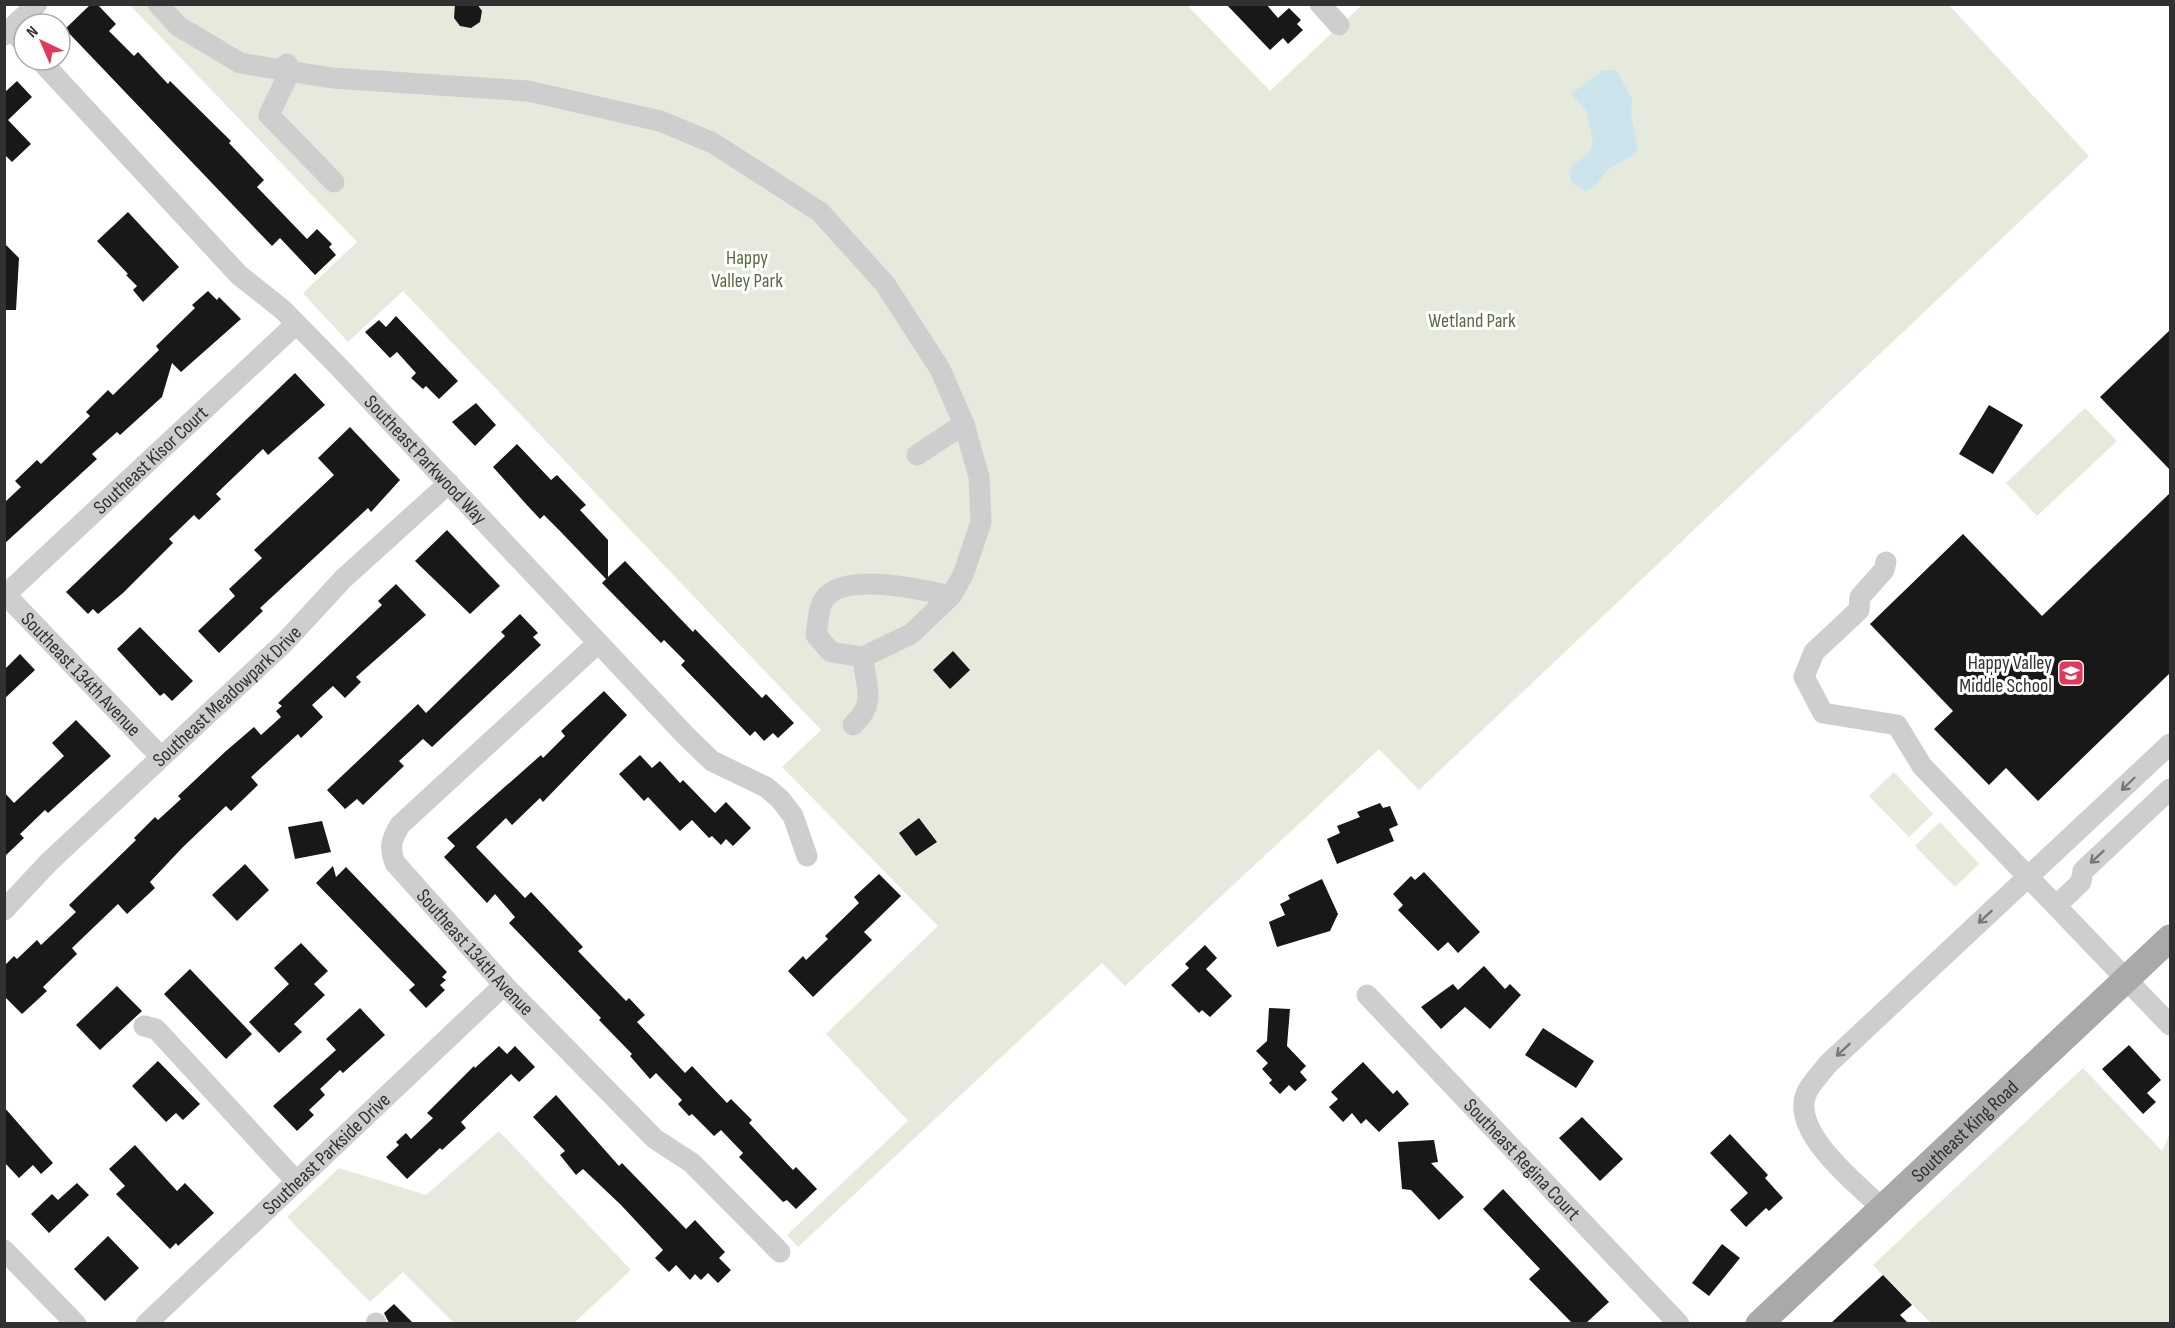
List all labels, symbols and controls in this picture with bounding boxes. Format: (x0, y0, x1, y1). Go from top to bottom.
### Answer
north arrow (12, 12, 72, 72)
text: N (23, 22, 42, 42)
park label: Happy Valley Park (711, 246, 783, 293)
park label: Wetland Park (1428, 309, 1516, 333)
street label: Southeast Parkwood Way (359, 391, 492, 530)
street label: Southeast Kisor Court (89, 401, 213, 520)
street label: Southeast 134th Avenue (16, 608, 146, 742)
street label: Southeast Meadowpark Drive (148, 621, 307, 772)
place label: Happy Valley Middle School (1959, 651, 2052, 698)
school or university icon: Happy Valley Middle School (2056, 658, 2086, 688)
one-way arrow (2121, 777, 2136, 791)
one-way arrow (2090, 850, 2105, 865)
street label: Southeast 134th Avenue (411, 884, 538, 1021)
one-way arrow (1978, 910, 1993, 924)
one-way arrow (1836, 1043, 1851, 1058)
street label: Southeast King Road (1907, 1076, 2024, 1188)
street label: Southeast Parkside Drive (258, 1088, 396, 1220)
street label: Southeast Regina Court (1458, 1094, 1585, 1226)

